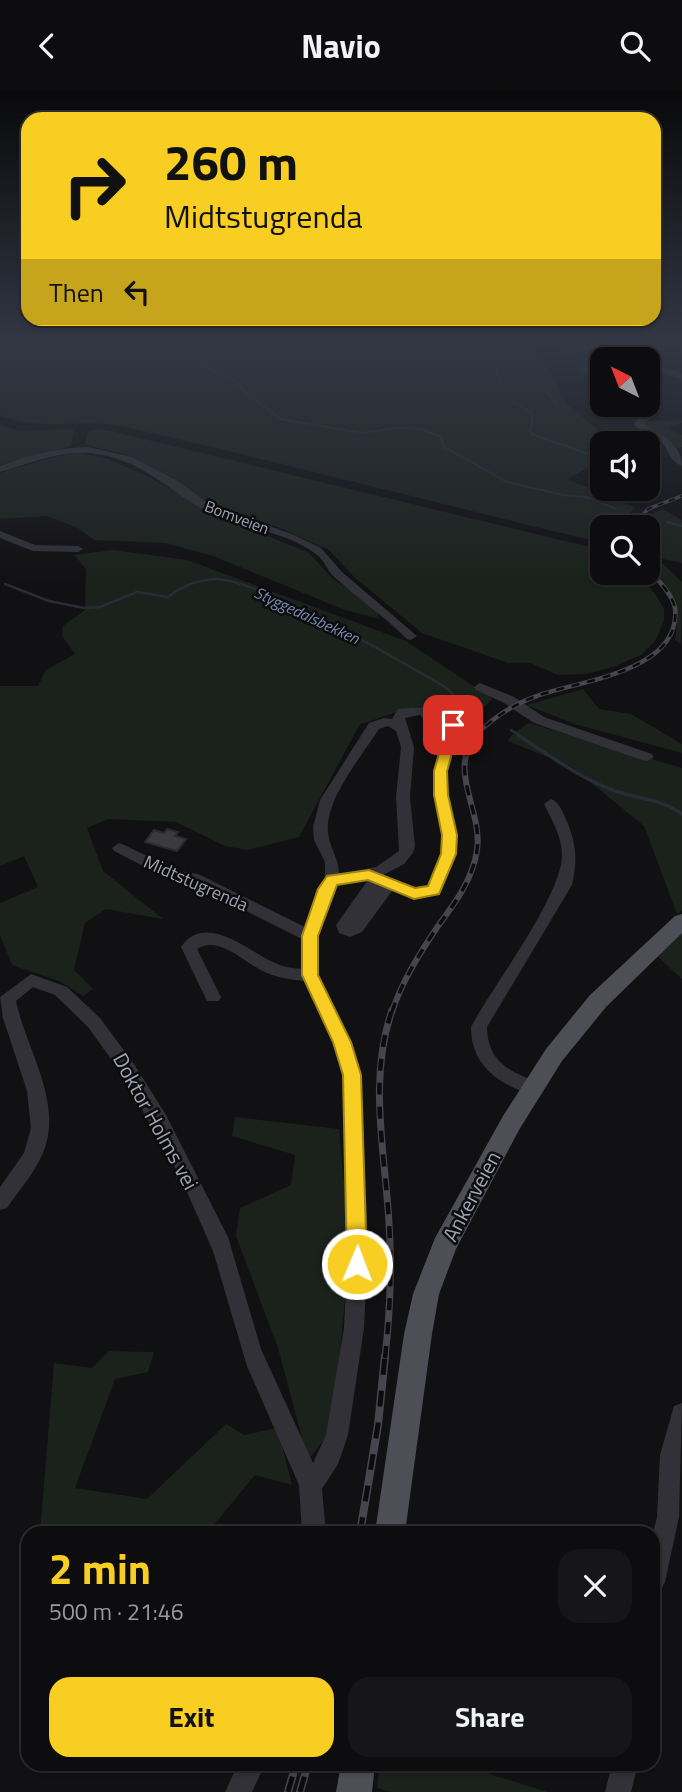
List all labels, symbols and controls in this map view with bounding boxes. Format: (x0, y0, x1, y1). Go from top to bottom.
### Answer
text: Navio (301, 22, 381, 70)
icon: back (28, 27, 66, 65)
icon: search (616, 27, 654, 65)
text: 260 m (164, 124, 298, 199)
icon: right (49, 140, 140, 231)
text: Midtstugrenda (164, 192, 363, 240)
text: Then (49, 273, 104, 312)
icon: left (118, 273, 156, 311)
north arrow (590, 347, 660, 417)
map controls (590, 347, 660, 585)
button: sound (590, 431, 660, 501)
street label: Bomveien (201, 494, 273, 540)
button: search (590, 515, 660, 585)
water label: Styggedalsbekken (250, 580, 364, 650)
pin (423, 695, 483, 755)
icon: arrive (434, 706, 472, 744)
street label: Midtstugrenda (139, 848, 253, 918)
street label: Doktor Holms vei (105, 1047, 207, 1195)
street label: Ankerveien (434, 1145, 508, 1247)
position arrow (320, 1227, 394, 1301)
text: 2 min (49, 1536, 151, 1600)
button: close (558, 1549, 632, 1623)
text: 500 m · 21:46 (49, 1594, 184, 1629)
button: Exit (49, 1677, 334, 1757)
button: Share (348, 1677, 632, 1757)

